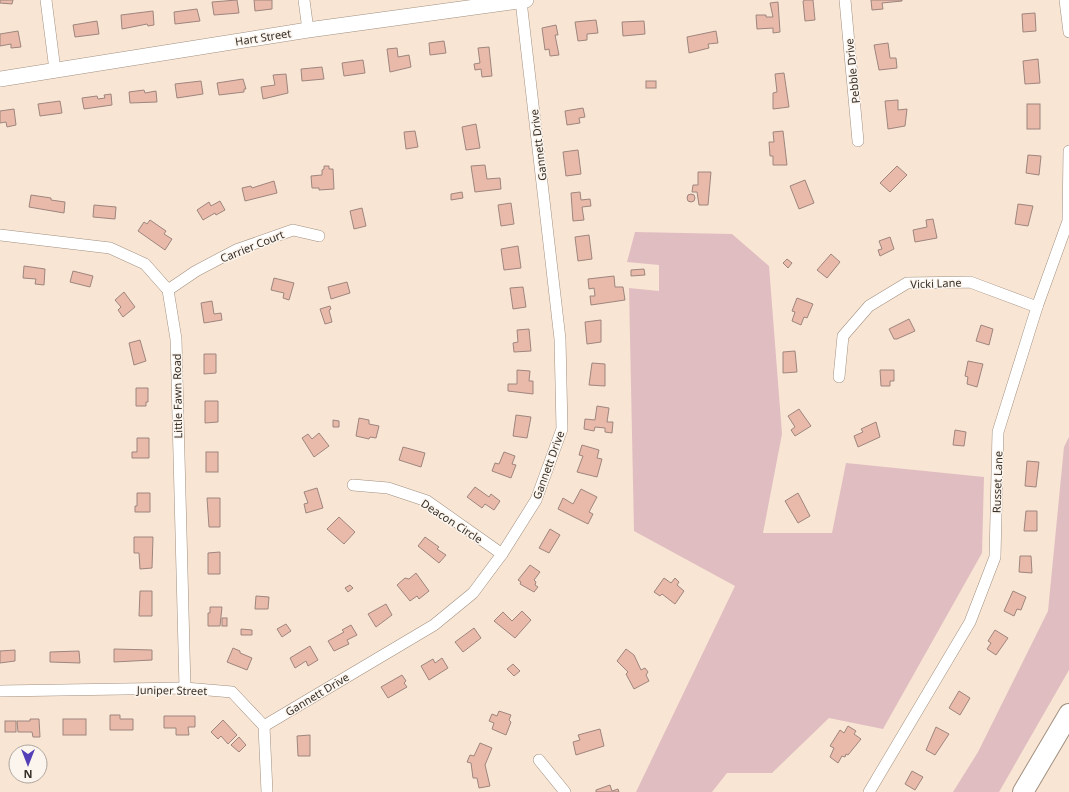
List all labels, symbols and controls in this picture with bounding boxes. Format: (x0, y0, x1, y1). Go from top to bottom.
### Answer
street label: Hart Street (234, 25, 292, 49)
street label: Pebble Drive (841, 38, 863, 104)
street label: Gannett Drive (526, 108, 550, 182)
street label: Carrier Court (218, 226, 286, 266)
street label: Vicki Lane (910, 275, 962, 291)
street label: Little Fawn Road (169, 353, 185, 439)
street label: Gannett Drive (529, 429, 567, 501)
street label: Russet Lane (988, 451, 1006, 513)
street label: Deacon Circle (418, 496, 486, 546)
street label: Gannett Drive (282, 669, 352, 719)
street label: Juniper Street (136, 682, 207, 698)
north arrow (8, 744, 48, 784)
text: N (24, 767, 32, 782)

